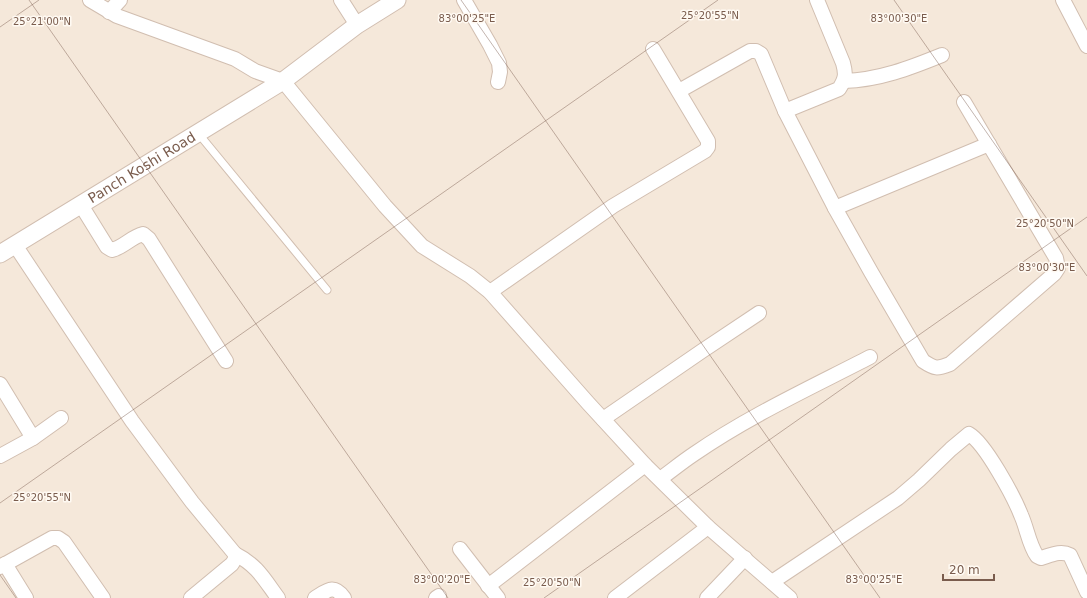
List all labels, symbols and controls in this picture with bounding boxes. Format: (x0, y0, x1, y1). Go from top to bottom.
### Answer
text: 25°20'55"N (681, 10, 739, 21)
text: 83°00'25"E (439, 13, 495, 24)
text: 83°00'30"E (871, 13, 927, 24)
text: 25°21'00"N (13, 16, 71, 27)
street label: Panch Koshi Road (85, 128, 198, 206)
text: 25°20'50"N (1016, 218, 1074, 229)
text: 83°00'30"E (1019, 262, 1075, 273)
text: 25°20'55"N (13, 492, 71, 503)
scale bar (943, 556, 994, 582)
text: 20 m (949, 563, 980, 577)
text: 83°00'20"E (414, 574, 470, 585)
text: 83°00'25"E (846, 574, 902, 585)
text: 25°20'50"N (523, 577, 581, 588)

